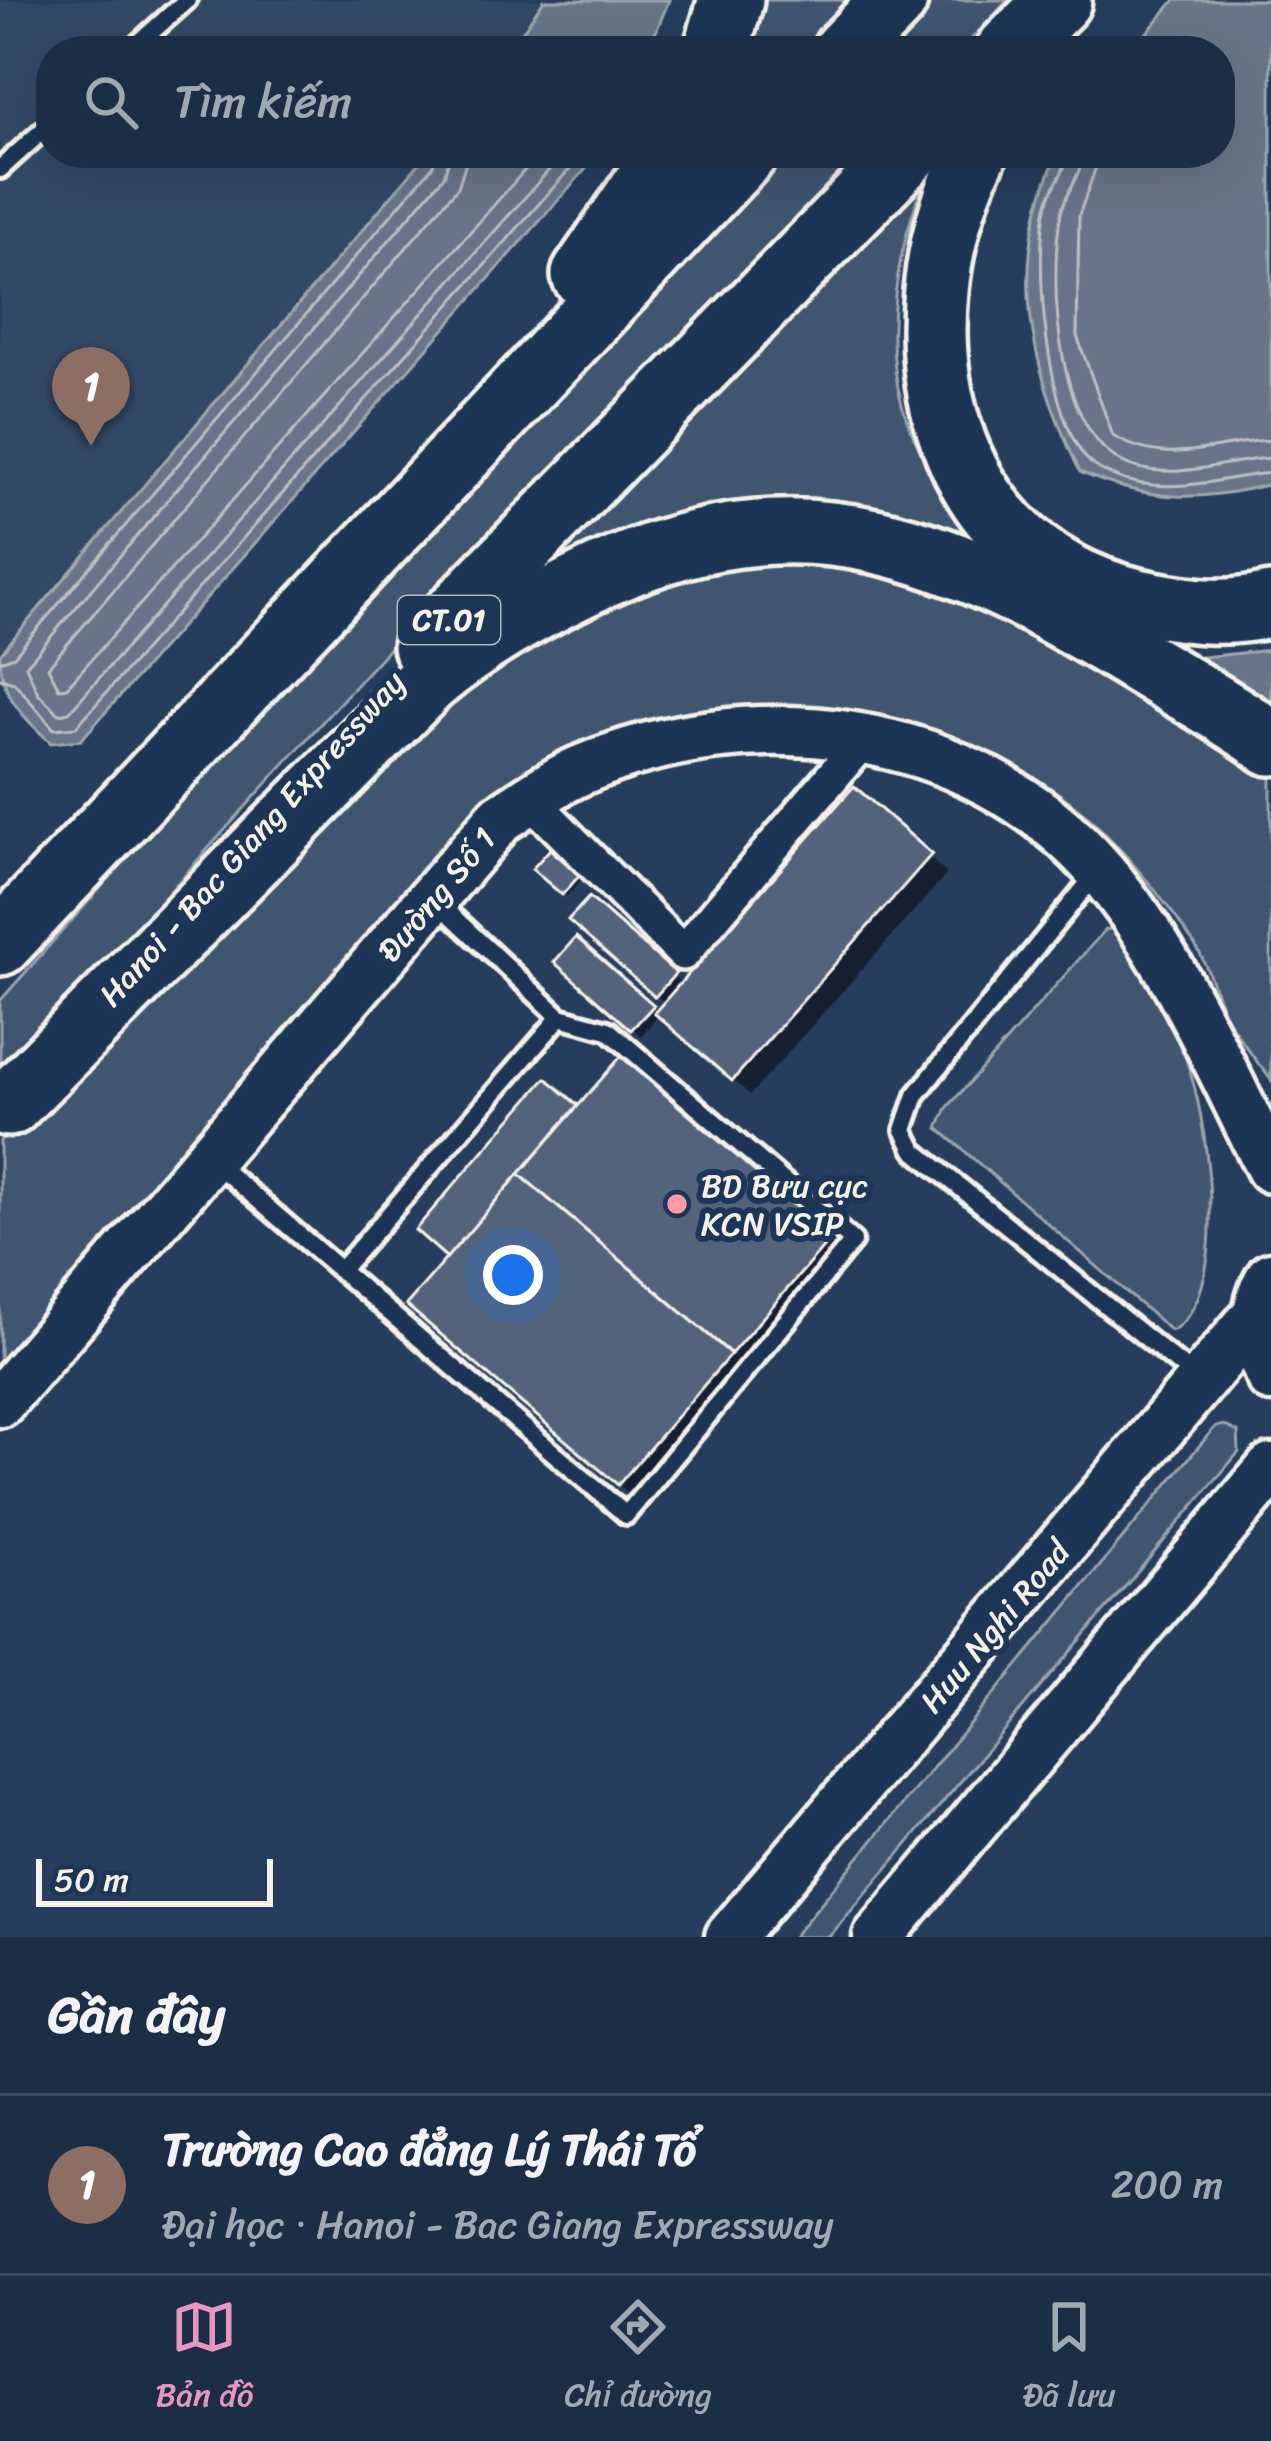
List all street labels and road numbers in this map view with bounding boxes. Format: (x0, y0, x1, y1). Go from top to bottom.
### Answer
road number: CT.01 (398, 596, 500, 644)
street label: Hanoi - Bac Giang Expressway (84, 656, 420, 1021)
street label: Đường Số 1 (362, 814, 511, 976)
street label: Huu Nghi Road (904, 1525, 1087, 1727)

